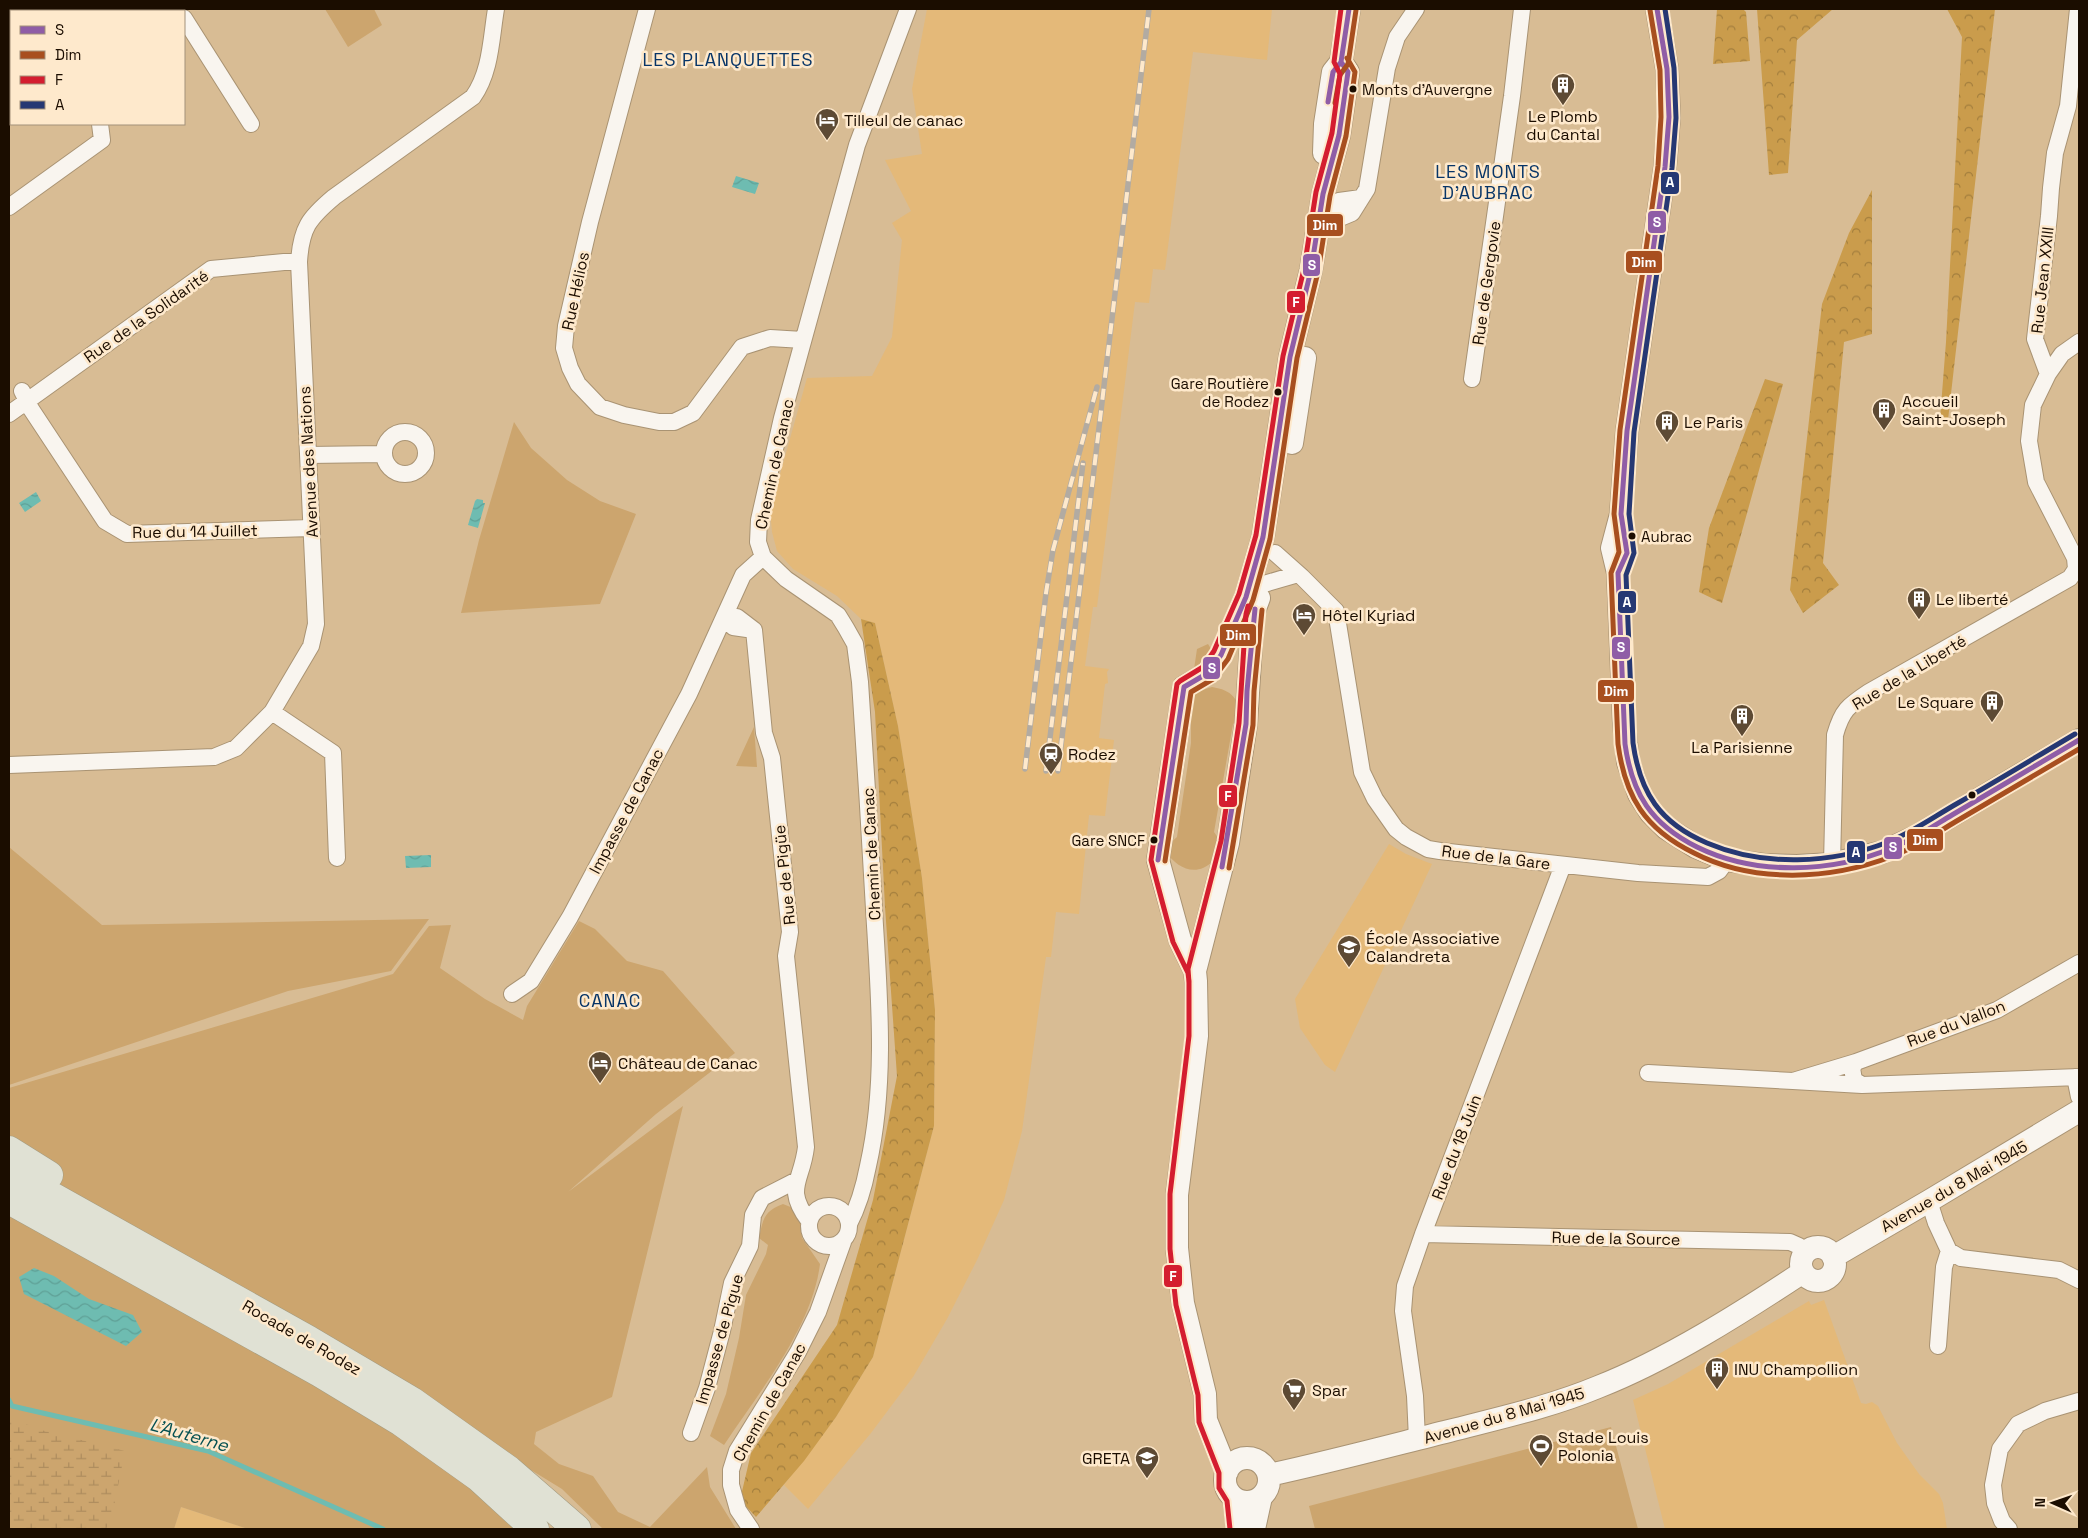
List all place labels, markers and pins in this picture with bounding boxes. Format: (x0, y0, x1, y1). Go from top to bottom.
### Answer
building icon: Le Plomb du Cantal (1550, 72, 1576, 106)
place label: Monts d'Auvergne (1362, 80, 1493, 99)
marker: Monts d'Auvergne (1348, 84, 1358, 94)
place label: Le Plomb du Cantal (1526, 106, 1600, 145)
hotel icon: Tilleul de canac (814, 107, 840, 141)
place label: Tilleul de canac (844, 110, 963, 131)
place label: Gare Routière de Rodez (1171, 374, 1269, 411)
marker: Gare Routière de Rodez (1273, 387, 1283, 397)
place label: Accueil Saint-Joseph (1902, 391, 2006, 430)
building icon: Accueil Saint-Joseph (1871, 397, 1897, 431)
building icon: Le Paris (1654, 409, 1680, 443)
place label: Le Paris (1684, 412, 1743, 433)
place label: Aubrac (1641, 527, 1692, 546)
marker: Aubrac (1627, 531, 1637, 541)
building icon: Le liberté (1906, 586, 1932, 620)
place label: Le liberté (1936, 589, 2008, 610)
hotel icon: Hôtel Kyriad (1291, 602, 1317, 636)
place label: Hôtel Kyriad (1322, 605, 1415, 626)
building icon: Le Square (1979, 689, 2005, 723)
place label: Le Square (1897, 692, 1974, 713)
building icon: La Parisienne (1729, 703, 1755, 737)
place label: La Parisienne (1691, 737, 1793, 758)
station icon: Rodez (1038, 741, 1064, 775)
place label: Rodez (1068, 744, 1116, 765)
unlabelled marker (1967, 790, 1977, 800)
place label: Gare SNCF (1071, 831, 1145, 850)
marker: Gare SNCF (1149, 835, 1159, 845)
place label: École Associative Calandreta (1366, 928, 1500, 967)
school or university icon: École Associative Calandreta (1336, 934, 1362, 968)
hotel icon: Château de Canac (587, 1050, 613, 1084)
place label: Château de Canac (618, 1053, 758, 1074)
building icon: INU Champollion (1704, 1356, 1730, 1390)
place label: INU Champollion (1734, 1359, 1858, 1380)
supermarket icon: Spar (1281, 1377, 1307, 1411)
place label: Spar (1312, 1380, 1347, 1401)
place label: Stade Louis Polonia (1558, 1427, 1649, 1466)
sports icon: Stade Louis Polonia (1528, 1433, 1554, 1467)
school or university icon: GRETA (1134, 1445, 1160, 1479)
place label: GRETA (1082, 1448, 1130, 1469)

